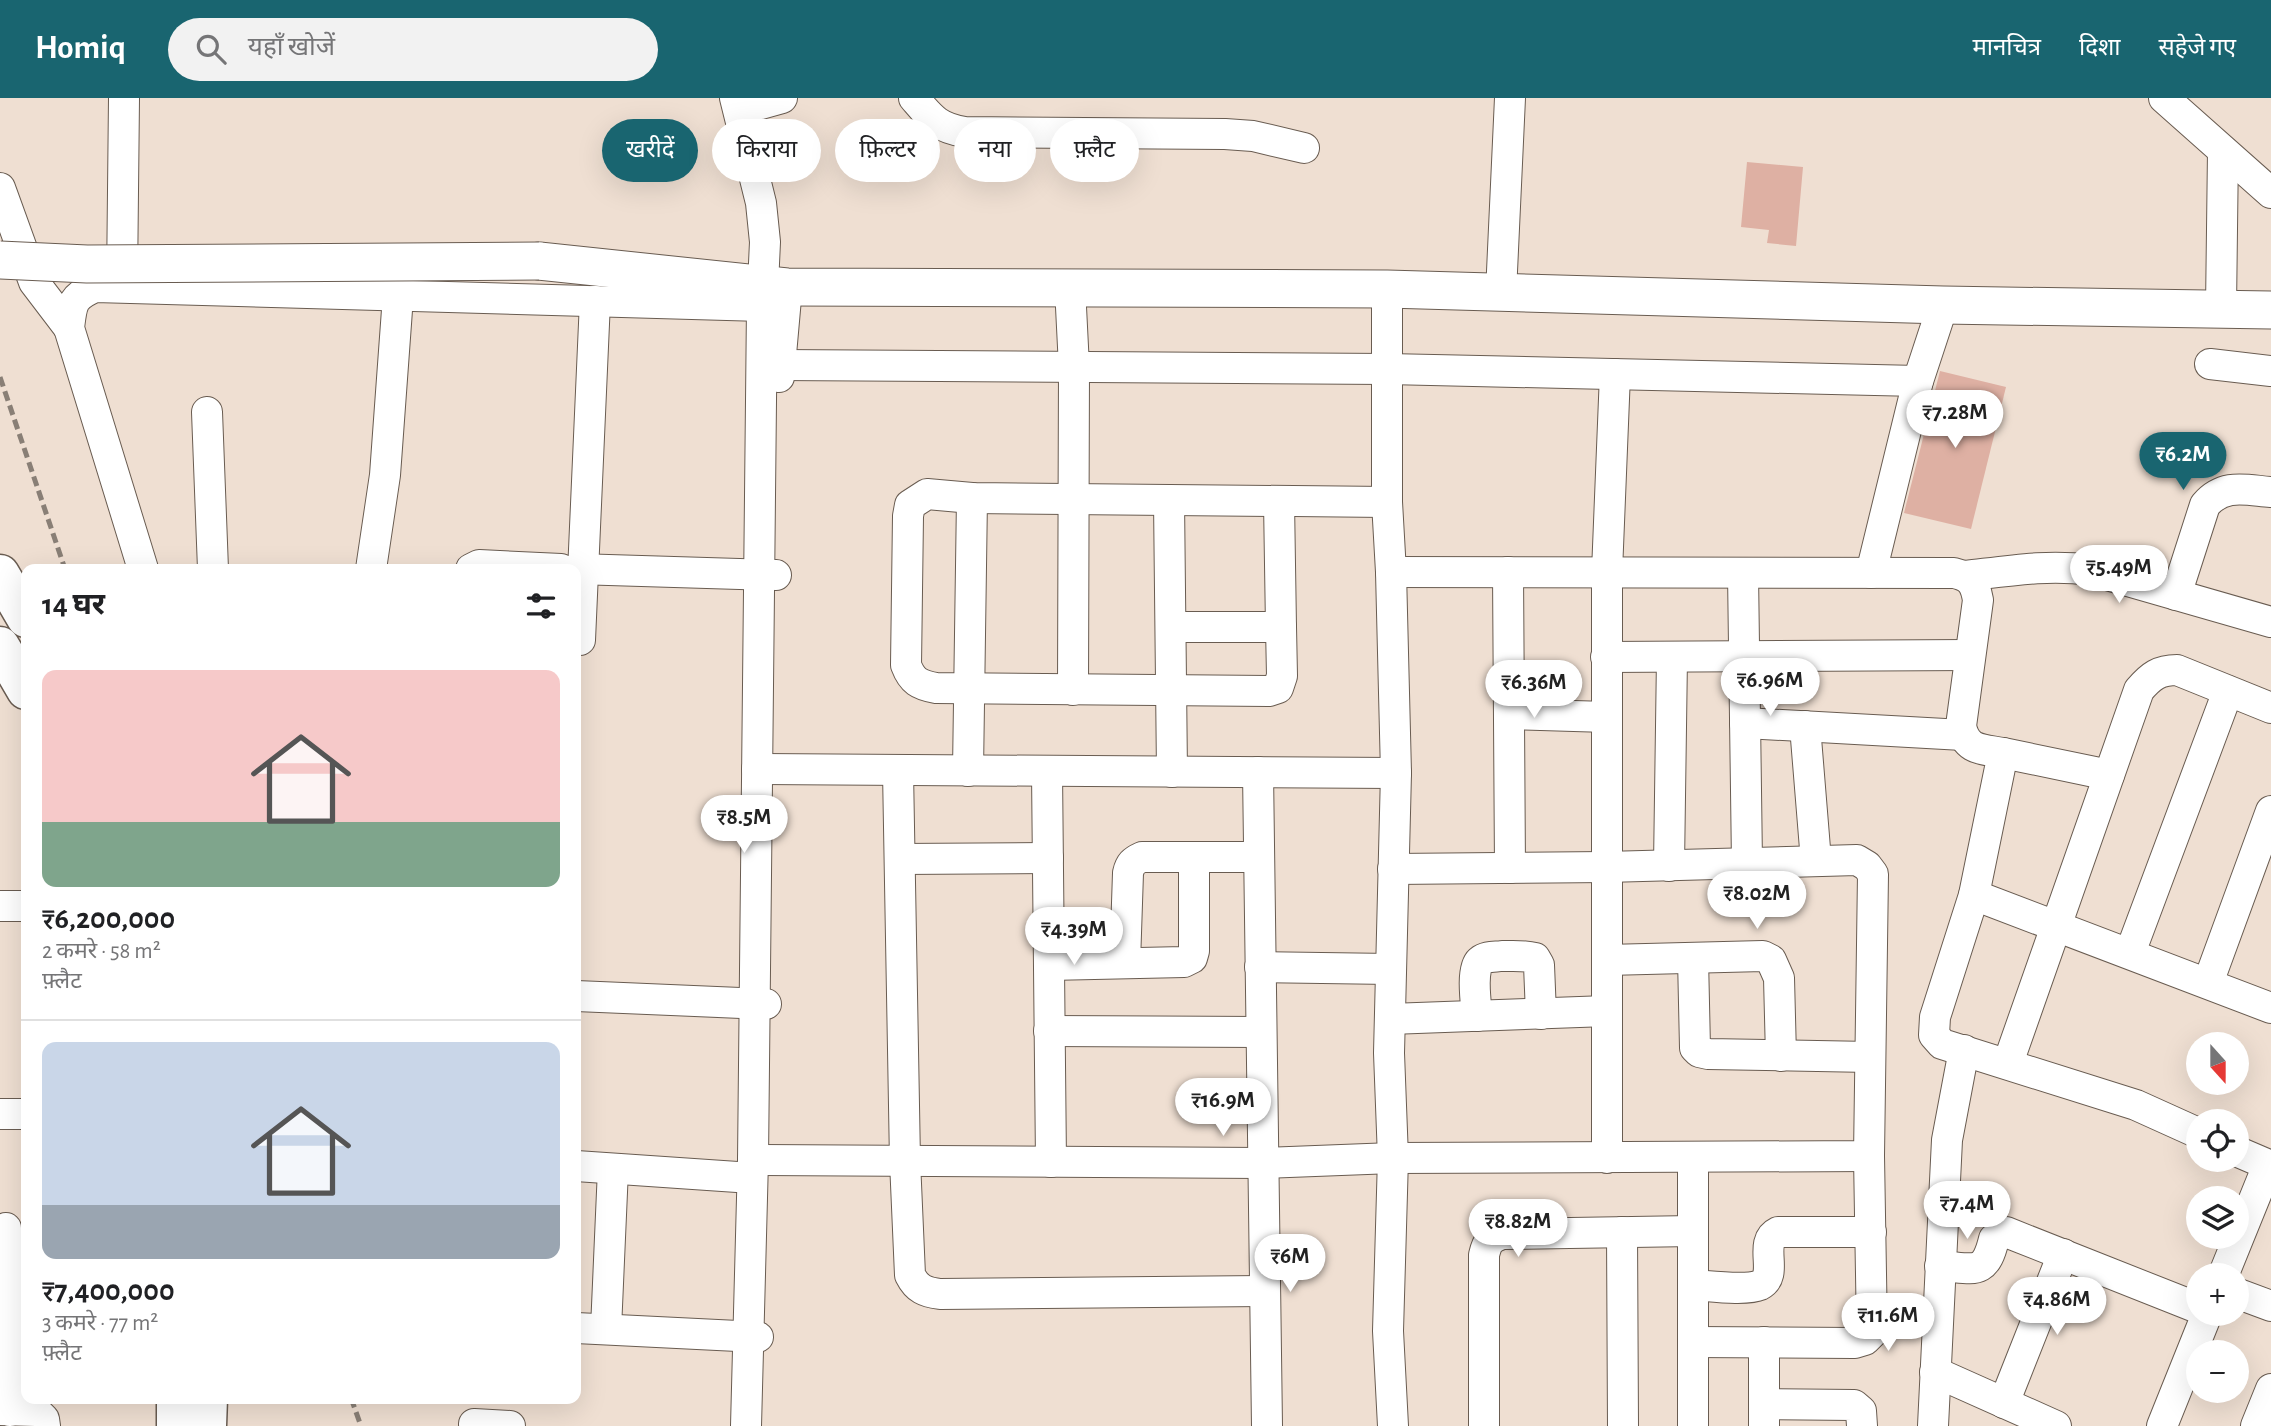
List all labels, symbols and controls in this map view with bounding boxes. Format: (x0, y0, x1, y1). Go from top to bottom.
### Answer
search box (168, 18, 658, 81)
icon: search (192, 30, 230, 68)
text: Homiq (35, 32, 126, 65)
text: यहाँ खोजें (248, 34, 335, 60)
text: मानचित्र (1972, 36, 2041, 60)
text: दिशा (2079, 36, 2120, 60)
text: सहेजे गए (2158, 36, 2236, 60)
chip: खरीदें (602, 119, 698, 182)
chip: किराया (712, 119, 821, 182)
chip: फ़िल्टर (835, 119, 940, 182)
chip: नया (954, 119, 1036, 182)
chip: फ़्लैट (1050, 119, 1139, 182)
pin: ₹7.28M (1898, 390, 2012, 450)
text: ₹7.28M (1922, 401, 1988, 424)
pin: ₹6.2M (2134, 432, 2232, 492)
text: ₹6.2M (2155, 443, 2211, 466)
pin: ₹5.49M (2062, 546, 2176, 605)
text: ₹5.49M (2086, 556, 2152, 579)
icon: filters (522, 587, 560, 625)
text: 14 घर (42, 590, 105, 620)
pin: ₹6.96M (1713, 658, 1827, 718)
pin: ₹6.36M (1477, 660, 1591, 720)
text: ₹6.96M (1737, 669, 1803, 692)
text: ₹6.36M (1501, 671, 1567, 694)
icon: home (238, 716, 364, 842)
pin: ₹8.5M (695, 796, 793, 855)
text: ₹8.5M (717, 806, 771, 829)
pin: ₹8.02M (1700, 872, 1814, 931)
text: ₹8.02M (1723, 882, 1791, 905)
text: ₹6,200,000 (42, 904, 175, 934)
pin: ₹4.39M (1017, 908, 1131, 967)
text: ₹4.39M (1041, 918, 1107, 941)
text: 2 कमरे · 58 m² (42, 940, 161, 963)
text: फ़्लैट (42, 970, 82, 993)
north arrow (2186, 1032, 2249, 1096)
map controls (2186, 1032, 2249, 1403)
pin: ₹16.9M (1166, 1079, 1280, 1138)
icon: home (238, 1088, 364, 1214)
text: ₹16.9M (1191, 1089, 1255, 1112)
button: locate (2186, 1109, 2249, 1172)
pin: ₹7.4M (1918, 1182, 2016, 1241)
button: layers (2186, 1186, 2249, 1249)
text: ₹7.4M (1940, 1192, 1994, 1215)
pin: ₹8.82M (1461, 1200, 1575, 1259)
text: ₹8.82M (1485, 1210, 1551, 1233)
pin: ₹6M (1256, 1234, 1324, 1294)
text: ₹6M (1270, 1245, 1310, 1268)
button: + (2186, 1263, 2249, 1326)
text: ₹7,400,000 (42, 1276, 175, 1306)
pin: ₹4.86M (2000, 1278, 2114, 1337)
text: ₹4.86M (2023, 1288, 2091, 1311)
pin: ₹11.6M (1831, 1294, 1945, 1353)
text: ₹11.6M (1858, 1304, 1918, 1327)
text: 3 कमरे · 77 m² (42, 1312, 158, 1335)
button: − (2186, 1340, 2249, 1403)
text: फ़्लैट (42, 1342, 82, 1365)

